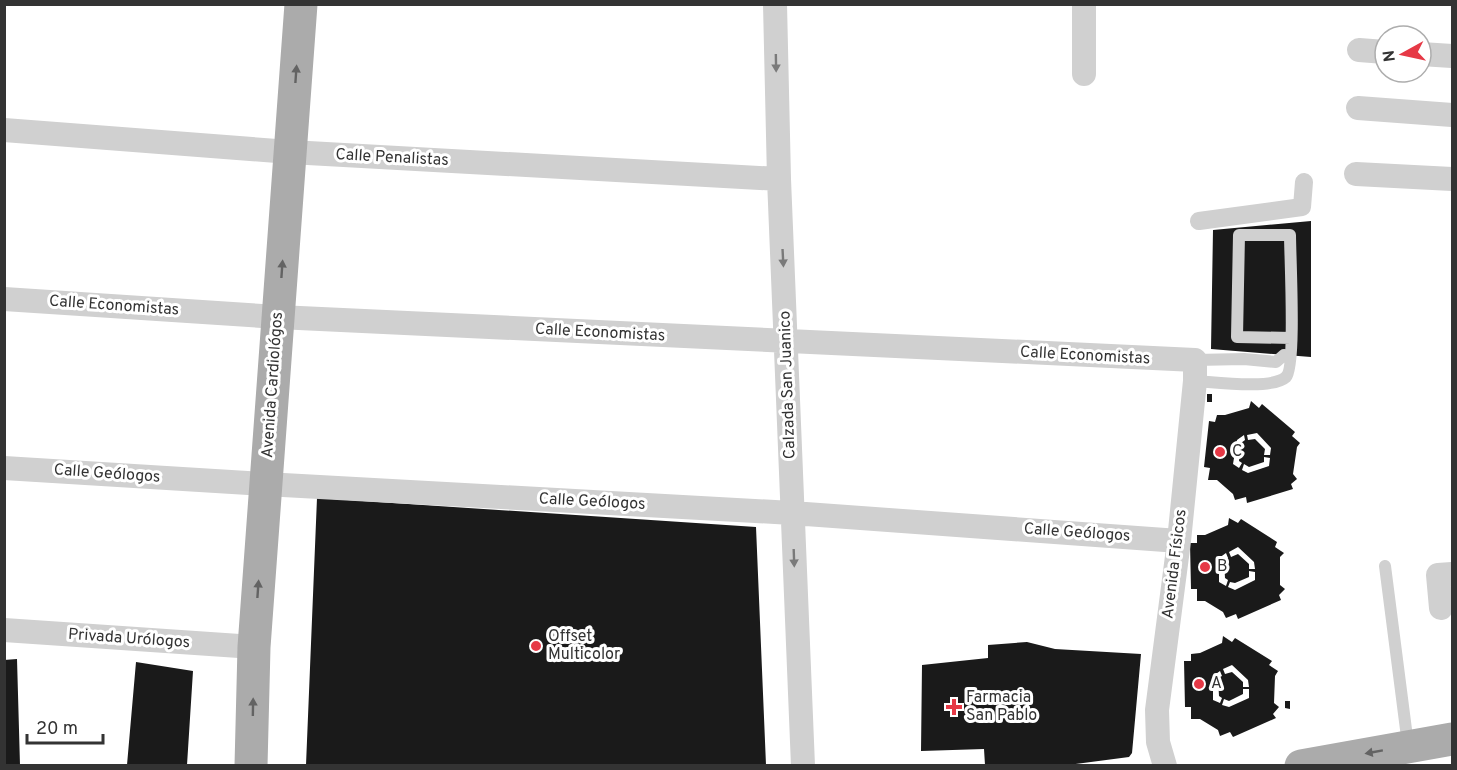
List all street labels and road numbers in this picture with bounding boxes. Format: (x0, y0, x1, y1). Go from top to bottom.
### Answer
street label: Calle Penalistas (335, 145, 449, 171)
street label: Calle Economistas (48, 291, 180, 321)
street label: Calzada San Juanico (775, 310, 801, 460)
street label: Avenida Cardiológos (258, 311, 288, 459)
street label: Calle Economistas (534, 320, 666, 346)
street label: Calle Economistas (1019, 343, 1151, 369)
street label: Calle Geólogos (53, 460, 161, 488)
street label: Calle Geólogos (538, 489, 646, 515)
street label: Avenida Físicos (1158, 508, 1192, 620)
street label: Calle Geólogos (1023, 519, 1131, 547)
street label: Privada Urólogos (67, 625, 191, 653)

